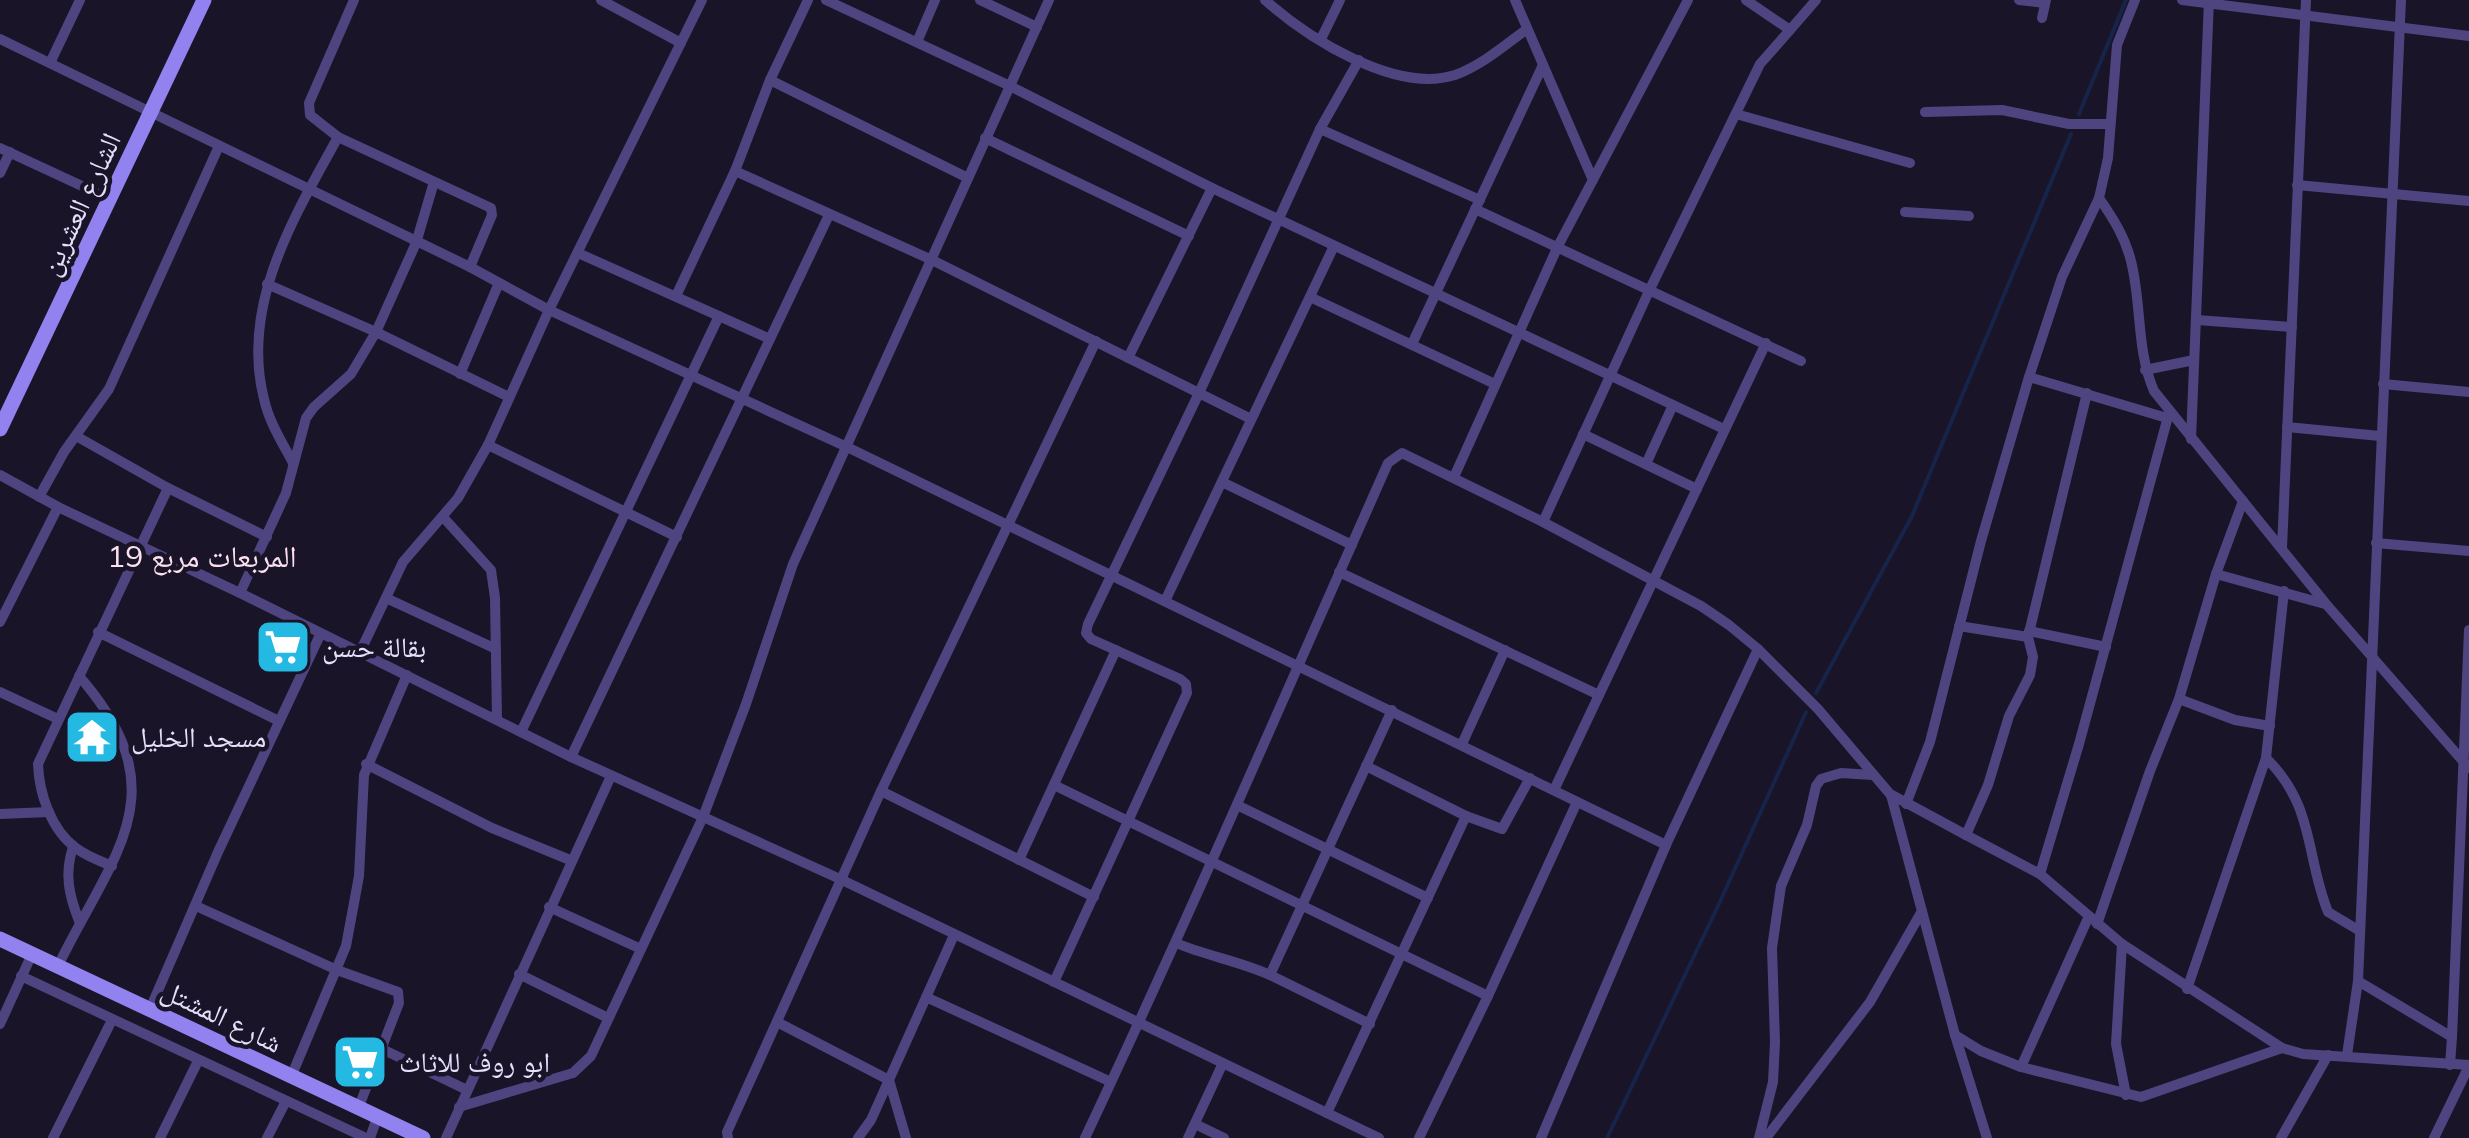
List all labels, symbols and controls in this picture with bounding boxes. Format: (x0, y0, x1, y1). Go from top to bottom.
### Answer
street label: الشارع العشرين (31, 127, 129, 281)
district label: المربعات مربع 19 (107, 537, 297, 576)
supermarket icon: بقالة حسن (253, 617, 313, 677)
place label: بقالة حسن (322, 629, 426, 665)
temple icon: مسجد الخليل (62, 707, 122, 767)
place label: مسجد الخليل (131, 719, 266, 755)
street label: شارع المشتل (156, 971, 288, 1061)
supermarket icon: ابو روف للاثاث (330, 1032, 390, 1092)
place label: ابو روف للاثاث (399, 1044, 550, 1079)

